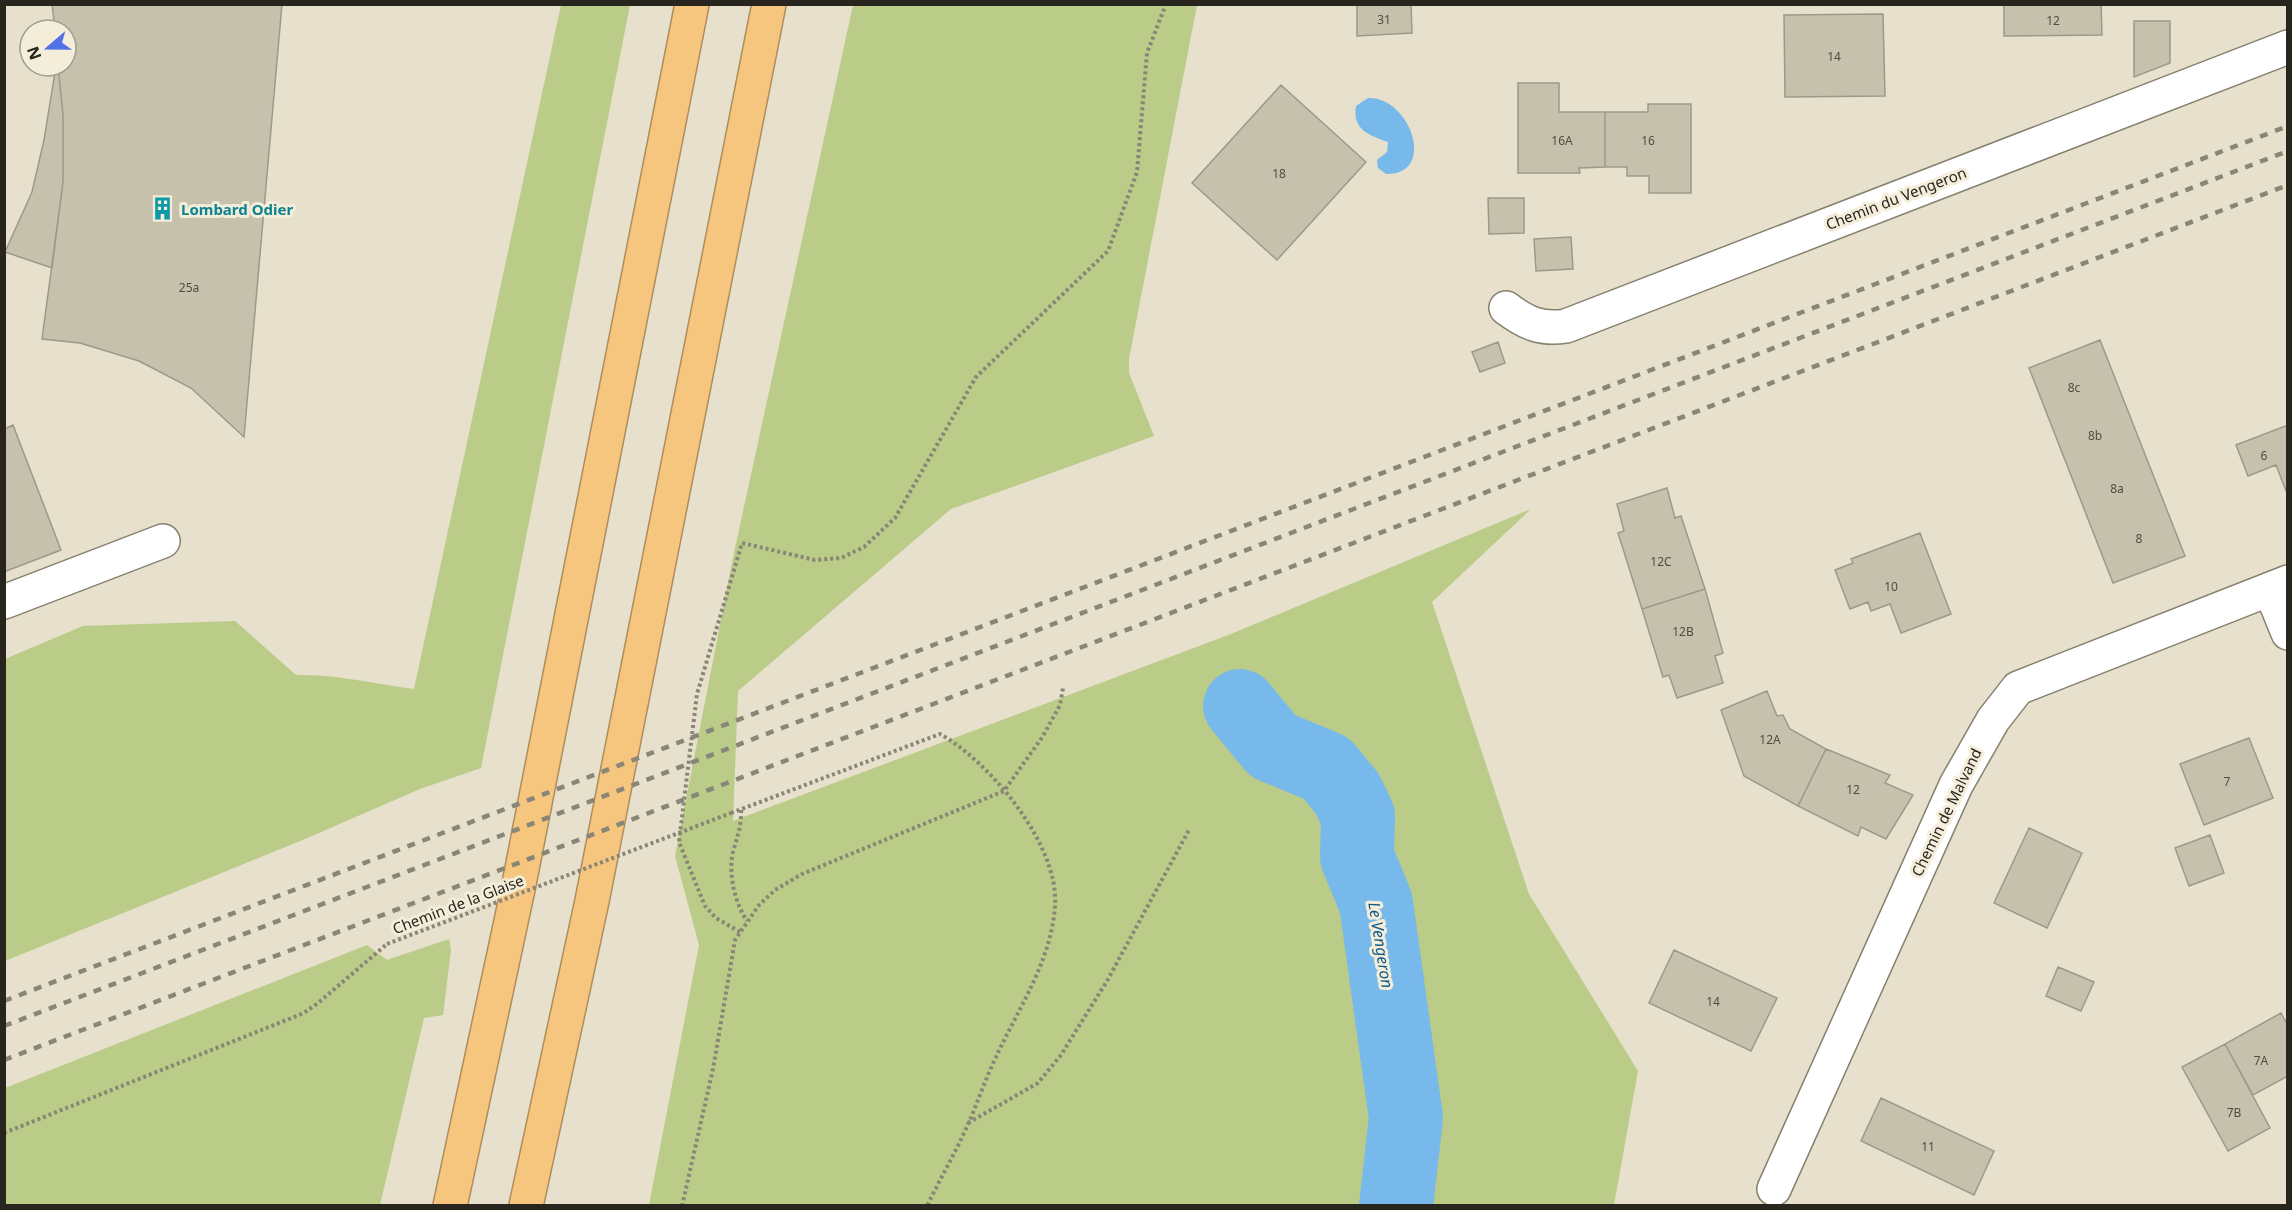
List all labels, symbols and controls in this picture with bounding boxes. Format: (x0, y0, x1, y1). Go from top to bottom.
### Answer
house number: 31 (1377, 11, 1391, 28)
house number: 12 (2046, 12, 2060, 29)
north arrow (18, 18, 78, 78)
text: N (21, 43, 46, 63)
house number: 14 (1827, 48, 1841, 65)
house number: 16A (1551, 132, 1573, 149)
house number: 16 (1641, 132, 1655, 149)
street label: Chemin du Vengeron (1823, 162, 1969, 234)
house number: 18 (1272, 165, 1286, 182)
building icon: Lombard Odier (150, 196, 176, 222)
place label: Lombard Odier (181, 199, 293, 219)
house number: 25a (179, 279, 199, 296)
house number: 8c (2068, 379, 2081, 396)
house number: 8b (2088, 427, 2102, 444)
house number: 6 (2261, 447, 2268, 464)
house number: 8a (2110, 480, 2124, 497)
house number: 8 (2136, 530, 2143, 547)
house number: 12C (1650, 553, 1672, 570)
house number: 10 (1884, 578, 1898, 595)
house number: 12B (1672, 623, 1694, 640)
house number: 12A (1759, 731, 1781, 748)
street label: Chemin de Malvand (1906, 745, 1986, 879)
house number: 7 (2224, 773, 2231, 790)
house number: 12 (1846, 781, 1860, 798)
street label: Chemin de la Glaise (390, 870, 526, 938)
water label: Le Vengeron (1363, 900, 1399, 990)
house number: 14 (1706, 993, 1720, 1010)
house number: 7A (2254, 1052, 2269, 1069)
house number: 7B (2227, 1104, 2242, 1121)
house number: 11 (1921, 1138, 1935, 1155)

